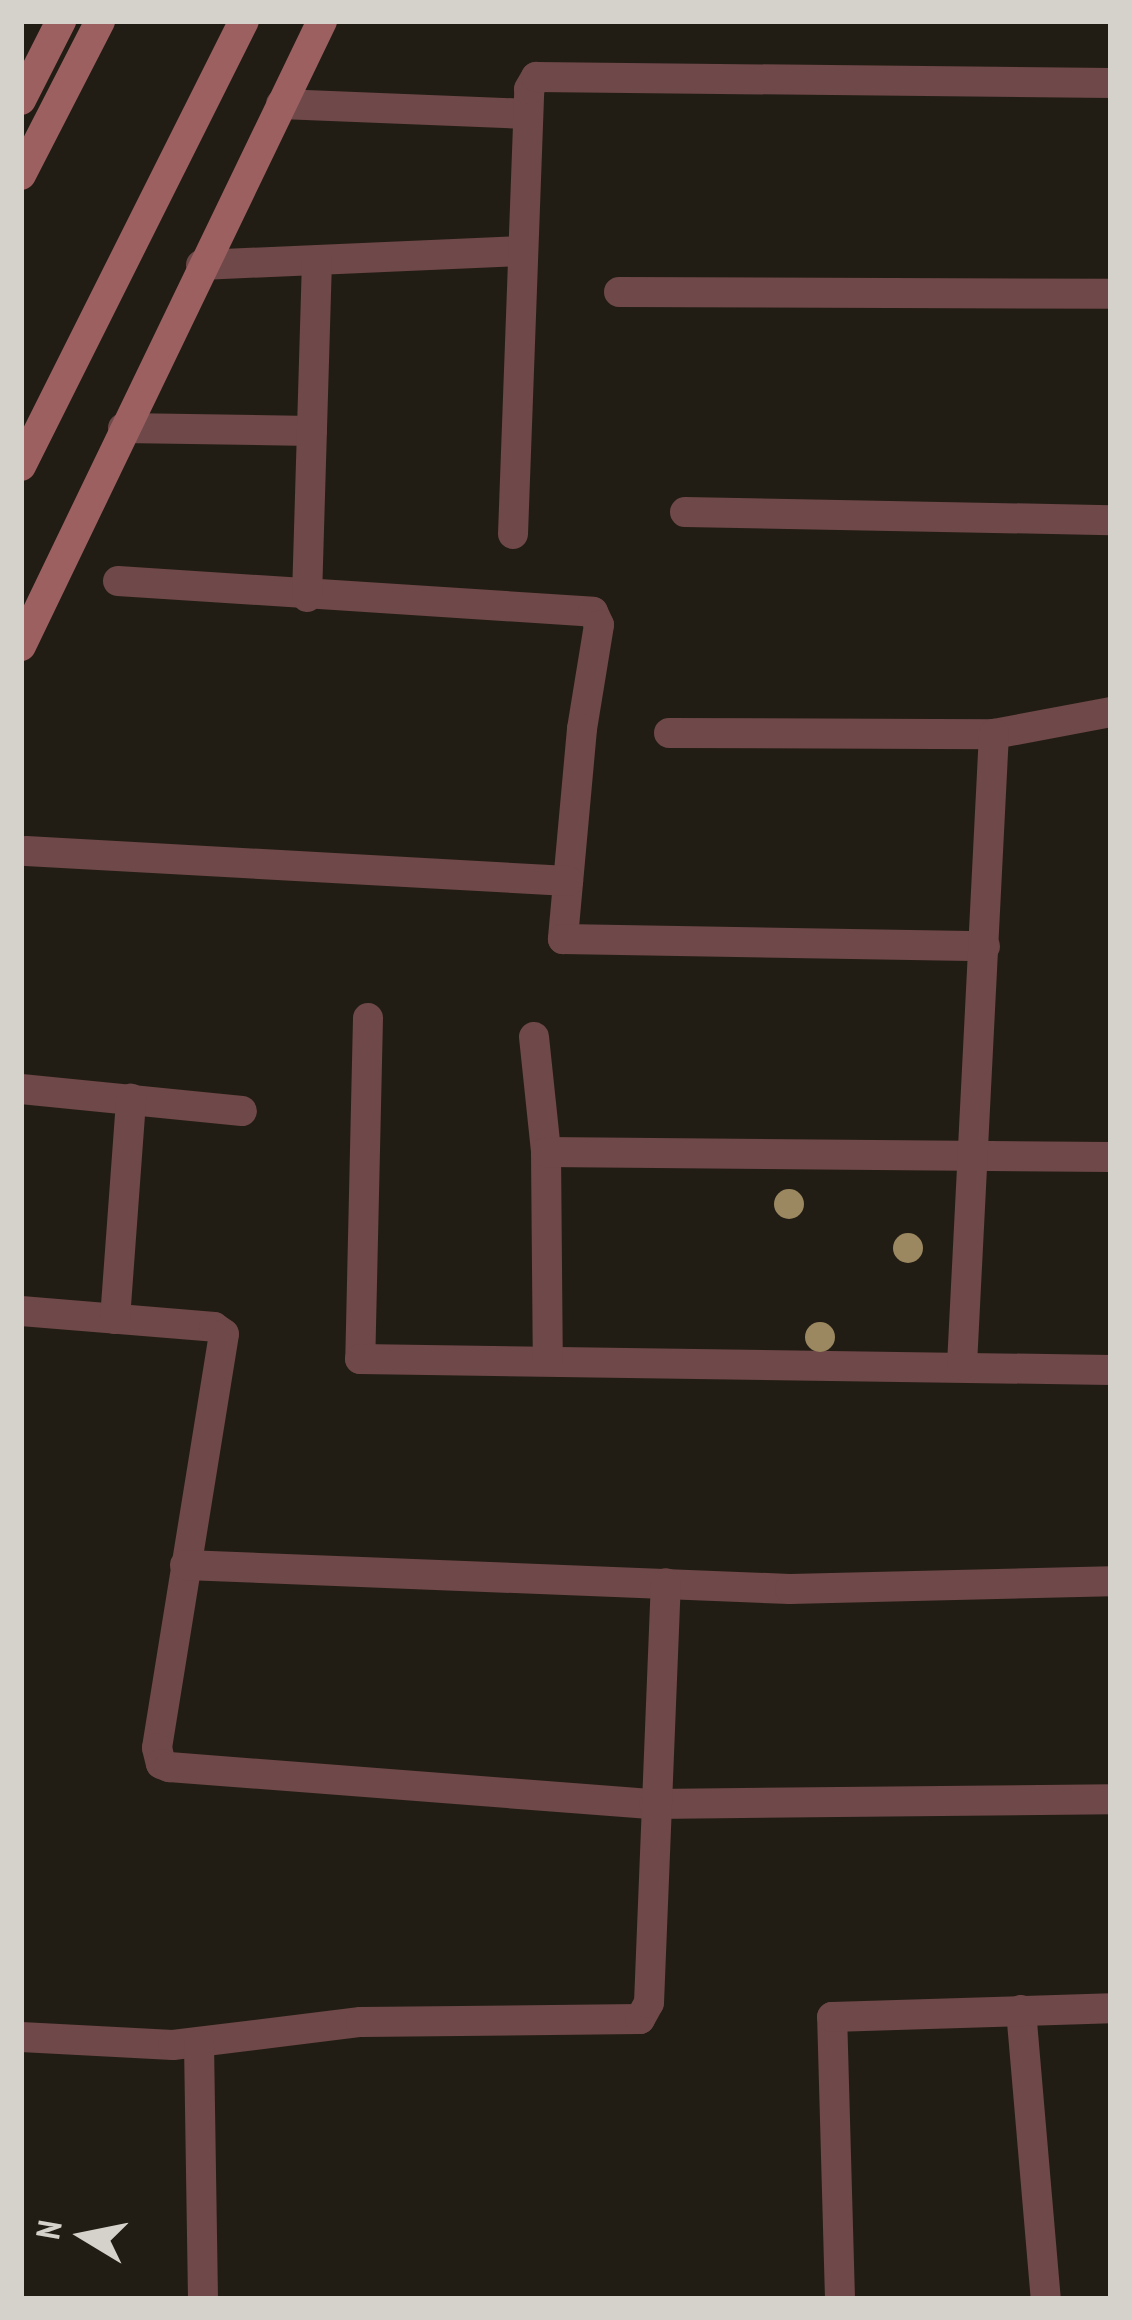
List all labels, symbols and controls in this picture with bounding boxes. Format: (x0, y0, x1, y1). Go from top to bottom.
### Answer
north arrow (24, 2176, 144, 2296)
text: N (25, 2217, 71, 2242)

